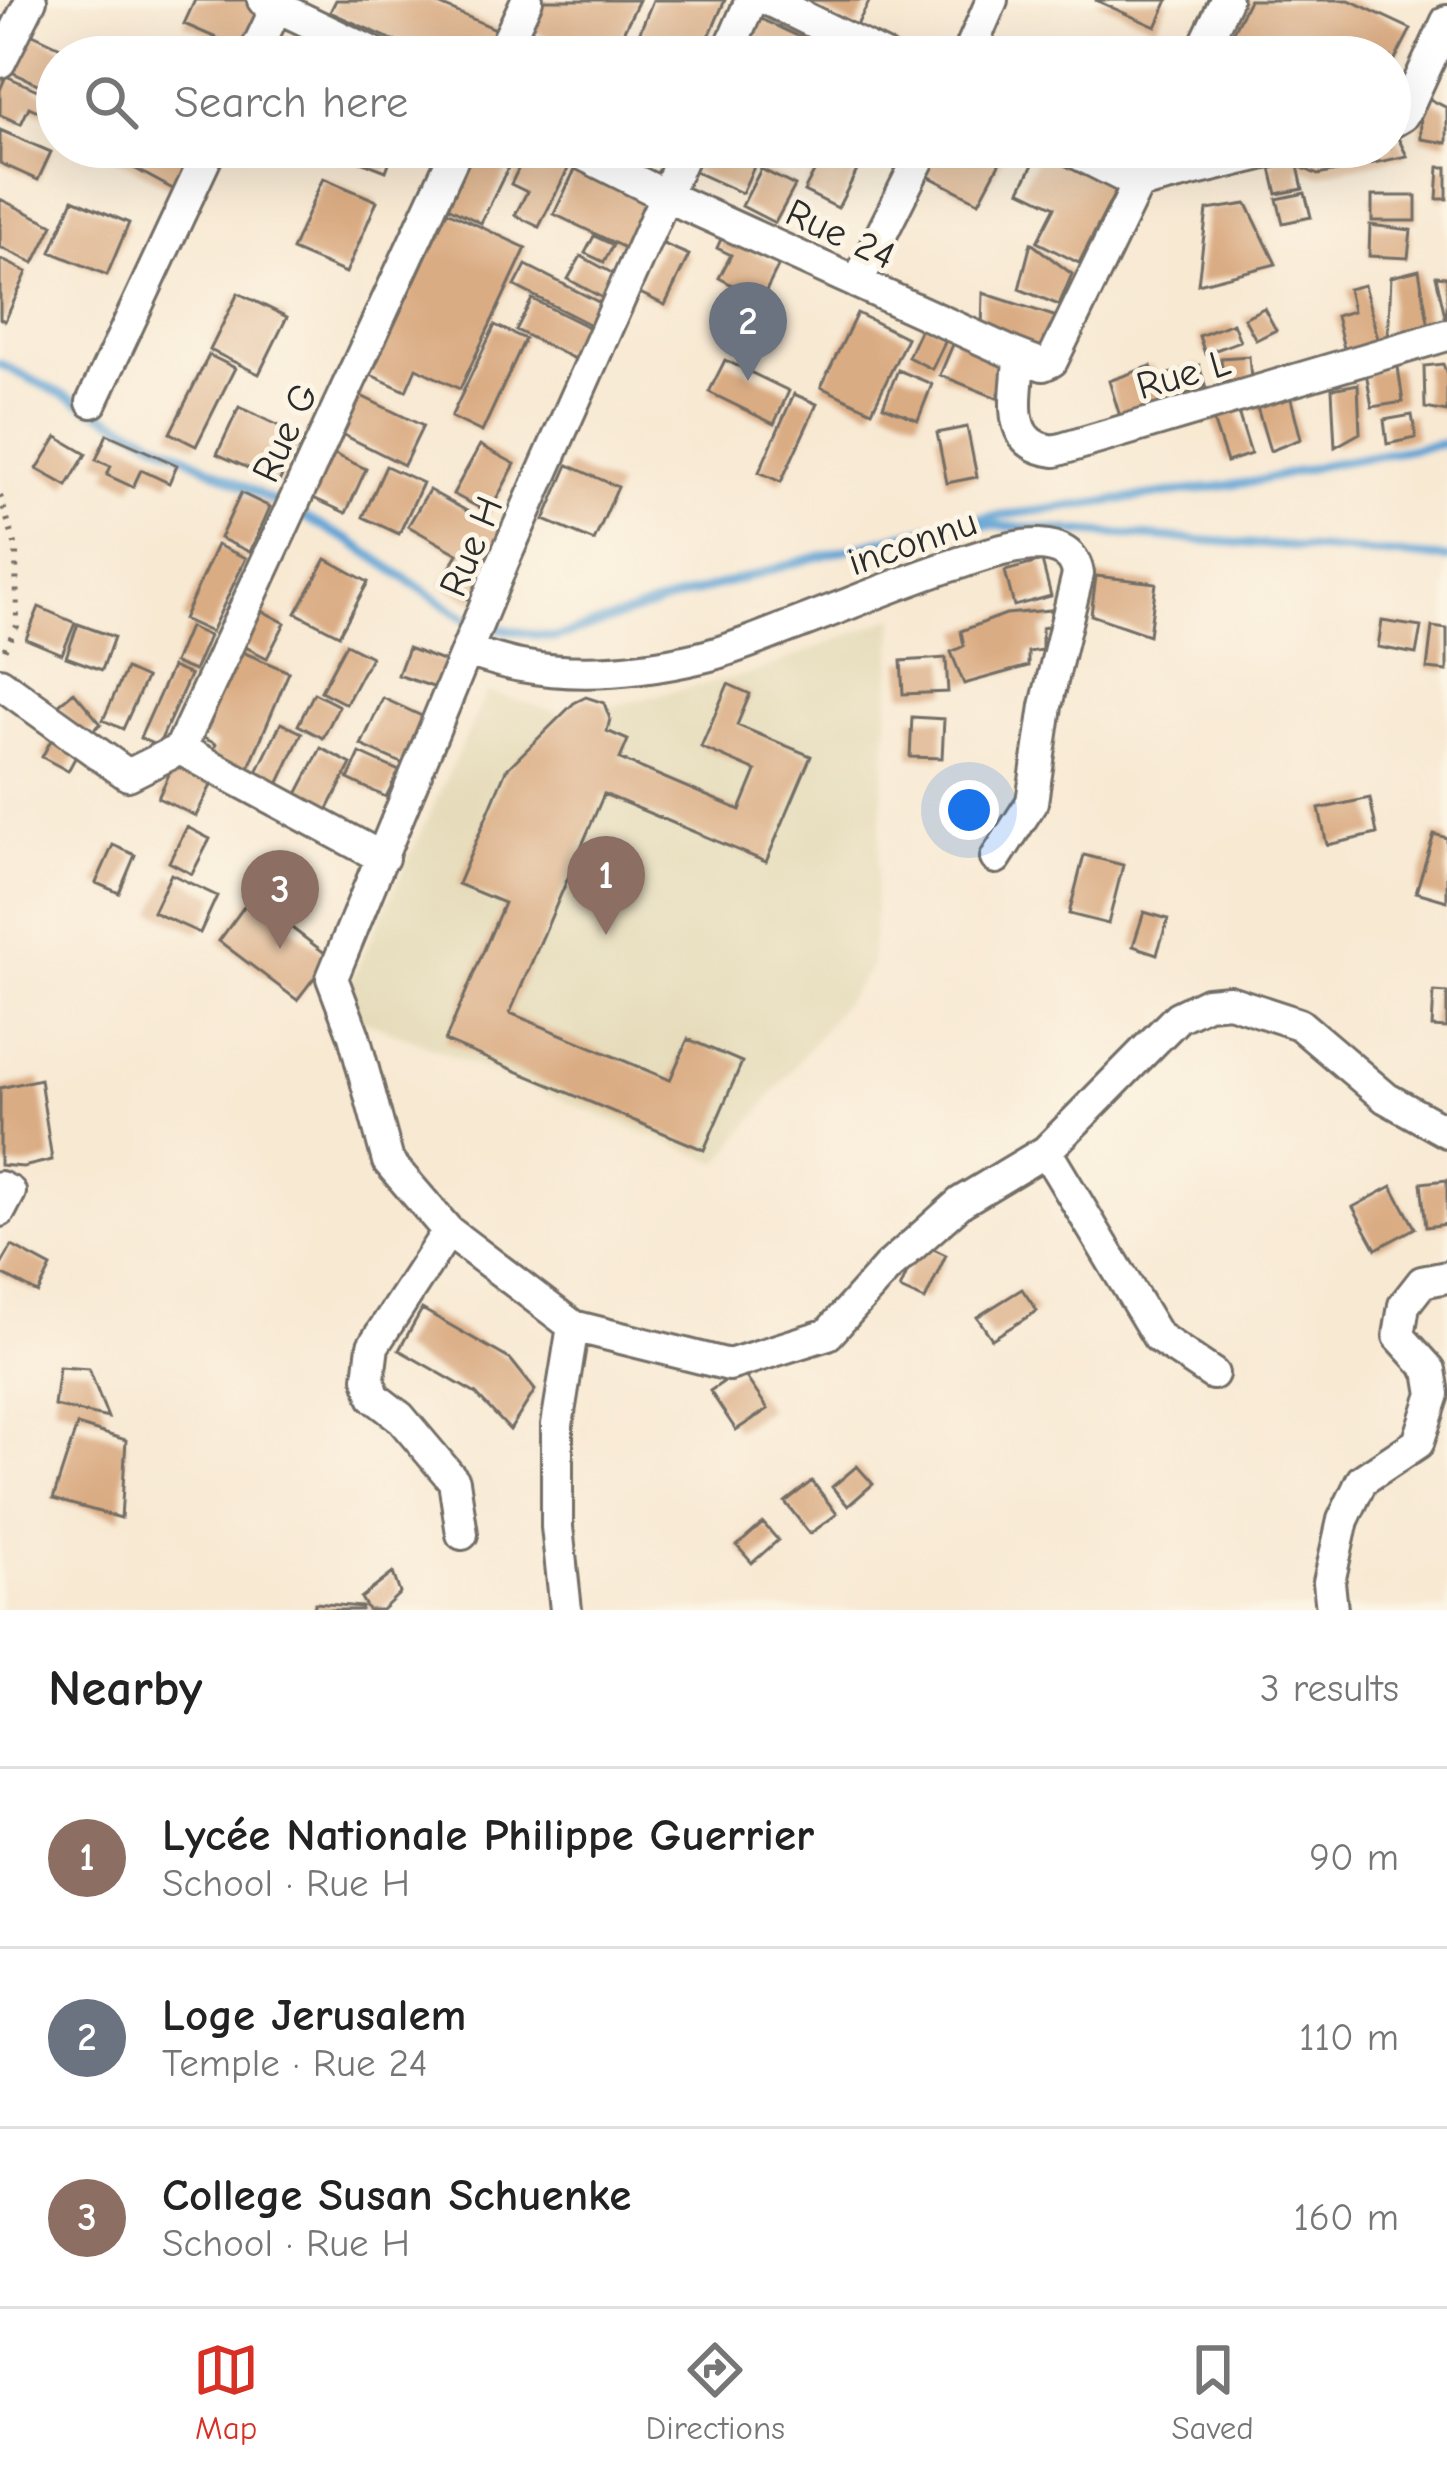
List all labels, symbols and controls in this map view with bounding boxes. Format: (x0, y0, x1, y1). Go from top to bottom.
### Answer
search box (36, 36, 1411, 168)
icon: search (78, 69, 144, 135)
text: Search here (174, 76, 408, 128)
street label: Rue 24 (779, 190, 902, 279)
pin: 2 (709, 282, 787, 381)
street label: Rue L (1131, 340, 1236, 409)
street label: Rue G (243, 376, 328, 489)
street label: Rue H (430, 490, 512, 603)
street label: inconnu (842, 500, 983, 585)
your location (939, 780, 999, 840)
pin: 1 (567, 836, 645, 935)
pin: 3 (241, 850, 319, 949)
text: Nearby (48, 1659, 202, 1718)
text: 3 results (1260, 1666, 1399, 1711)
text: Lycée Nationale Philippe Guerrier (162, 1809, 814, 1861)
text: 1 (79, 1835, 95, 1880)
text: 90 m (1309, 1835, 1399, 1880)
text: School · Rue H (162, 1861, 410, 1906)
text: Loge Jerusalem (162, 1989, 466, 2041)
text: 2 (77, 2015, 97, 2060)
text: 110 m (1299, 2015, 1399, 2060)
text: Temple · Rue 24 (162, 2041, 428, 2086)
text: College Susan Schuenke (162, 2169, 631, 2221)
text: 3 (77, 2195, 97, 2240)
text: 160 m (1293, 2195, 1399, 2240)
text: School · Rue H (162, 2221, 410, 2266)
tab: Map (193, 2337, 259, 2447)
tab: Directions (646, 2337, 785, 2447)
tab: Saved (1171, 2337, 1254, 2447)

